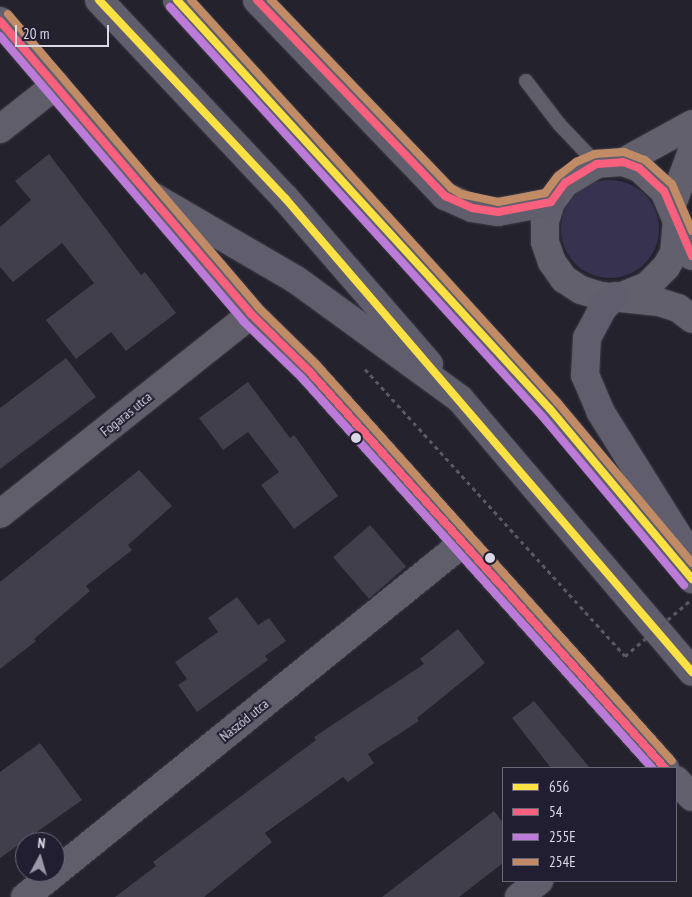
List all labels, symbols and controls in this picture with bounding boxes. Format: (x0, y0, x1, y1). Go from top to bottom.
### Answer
scale bar (18, 15, 111, 47)
text: 20 m (23, 24, 49, 43)
street label: Fogaras utca (97, 388, 155, 440)
unlabelled marker (351, 433, 361, 443)
unlabelled marker (485, 553, 495, 563)
street label: Naszód utca (216, 695, 272, 745)
legend (502, 767, 677, 882)
text: 656 (549, 777, 569, 796)
text: 54 (549, 802, 563, 821)
text: 255E (549, 827, 576, 846)
north arrow (15, 832, 65, 882)
text: N (37, 834, 46, 852)
text: 254E (549, 852, 576, 871)

